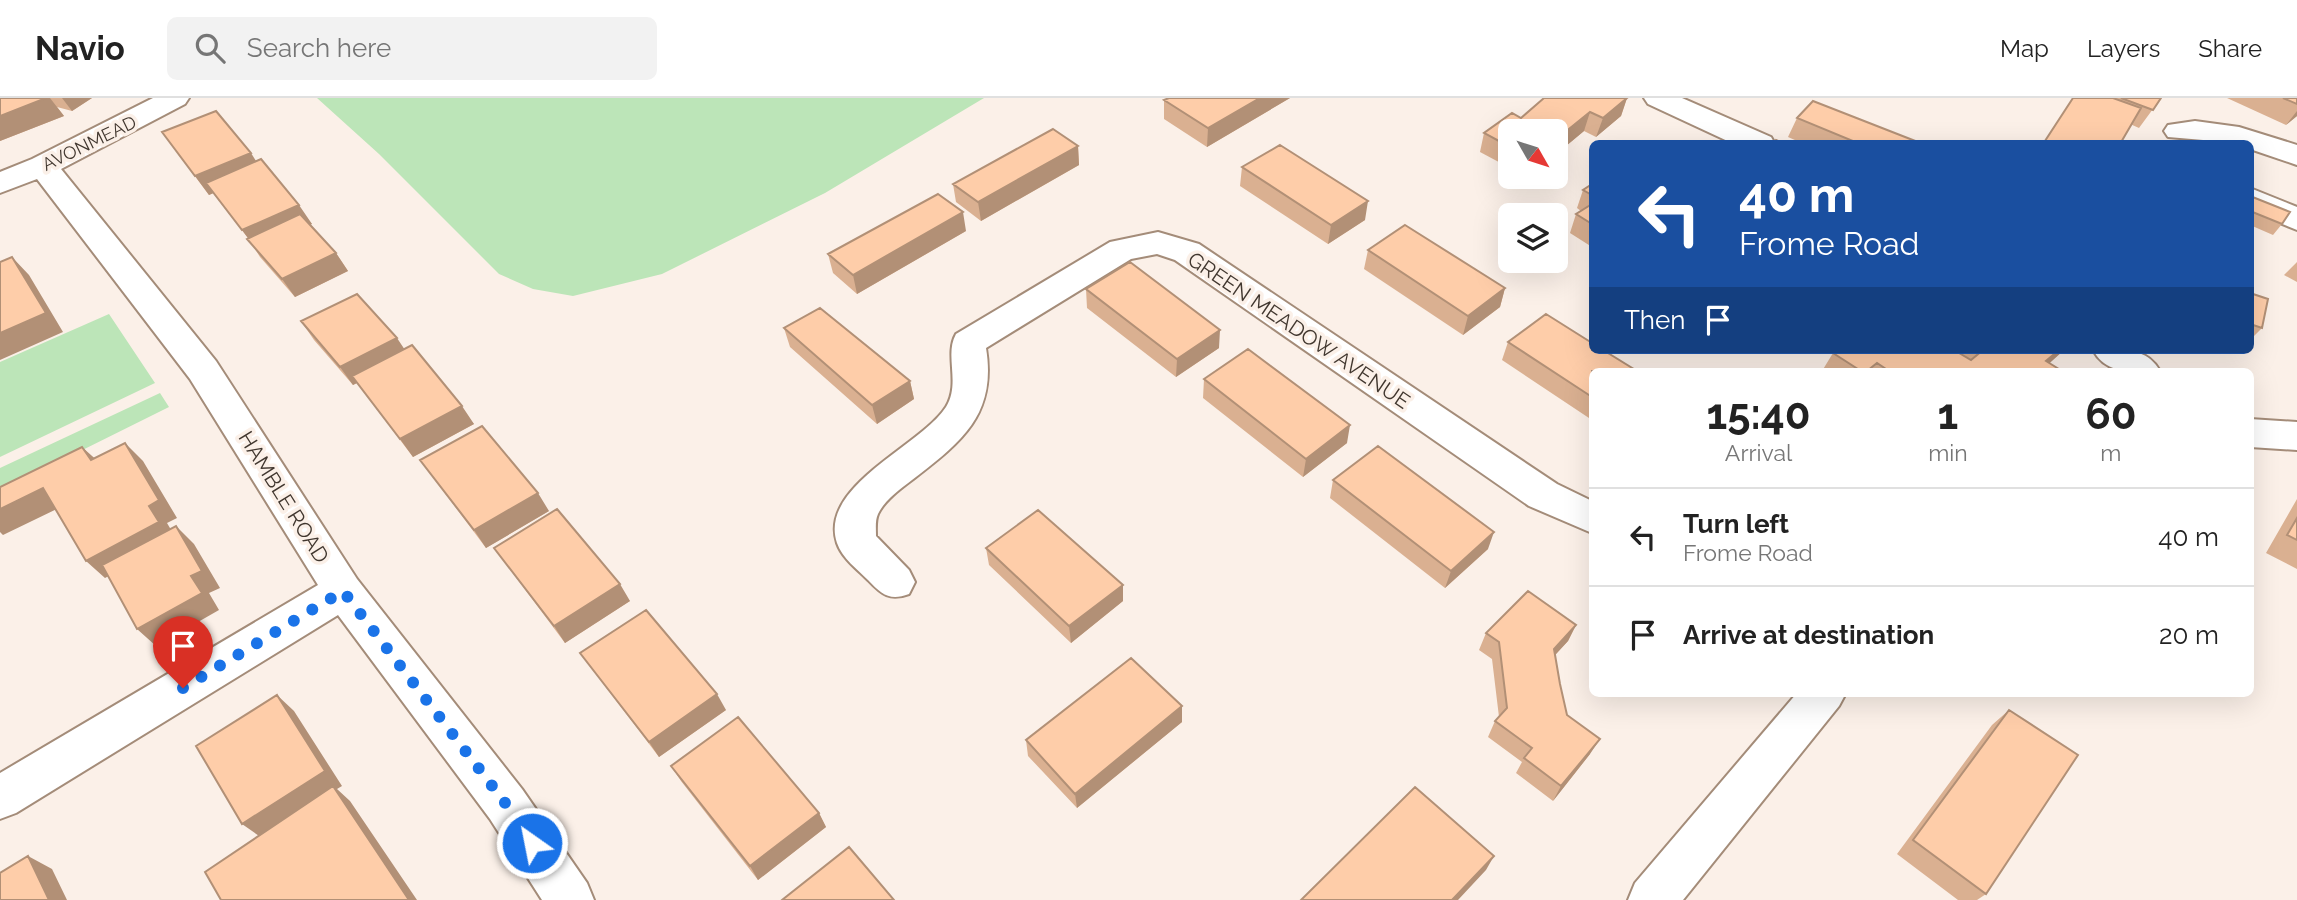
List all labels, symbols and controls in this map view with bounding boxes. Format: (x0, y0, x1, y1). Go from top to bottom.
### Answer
search box (167, 17, 657, 80)
text: Navio (35, 29, 125, 68)
icon: search (191, 29, 229, 67)
text: Search here (247, 33, 391, 63)
text: Map (2000, 34, 2049, 63)
text: Layers (2087, 34, 2160, 63)
text: Share (2198, 34, 2262, 63)
street label: AVONMEAD (39, 111, 140, 175)
north arrow (1498, 119, 1568, 189)
map controls (1498, 119, 1568, 273)
text: 40 m (1739, 166, 1854, 223)
icon: left (1624, 168, 1715, 259)
button: layers (1498, 203, 1568, 273)
text: Frome Road (1739, 225, 1920, 262)
street label: GREEN MEADOW AVENUE (1183, 246, 1415, 414)
icon: arrive (1699, 301, 1737, 339)
text: Then (1624, 305, 1685, 335)
text: 15:40 (1706, 390, 1811, 439)
text: 1 (1938, 390, 1958, 439)
text: 60 (2085, 390, 2136, 439)
street label: HAMBLE ROAD (233, 427, 335, 567)
text: Arrival (1725, 439, 1792, 466)
text: min (1928, 439, 1968, 466)
text: m (2100, 439, 2121, 466)
text: Turn left (1683, 509, 1789, 539)
icon: left (1624, 518, 1662, 556)
text: 40 m (2158, 522, 2219, 552)
text: Frome Road (1683, 539, 1813, 566)
pin (153, 616, 213, 688)
icon: arrive (1624, 616, 1662, 654)
text: Arrive at destination (1683, 620, 1934, 650)
text: 20 m (2159, 620, 2219, 650)
icon: arrive (164, 627, 202, 665)
position arrow (495, 806, 569, 880)

